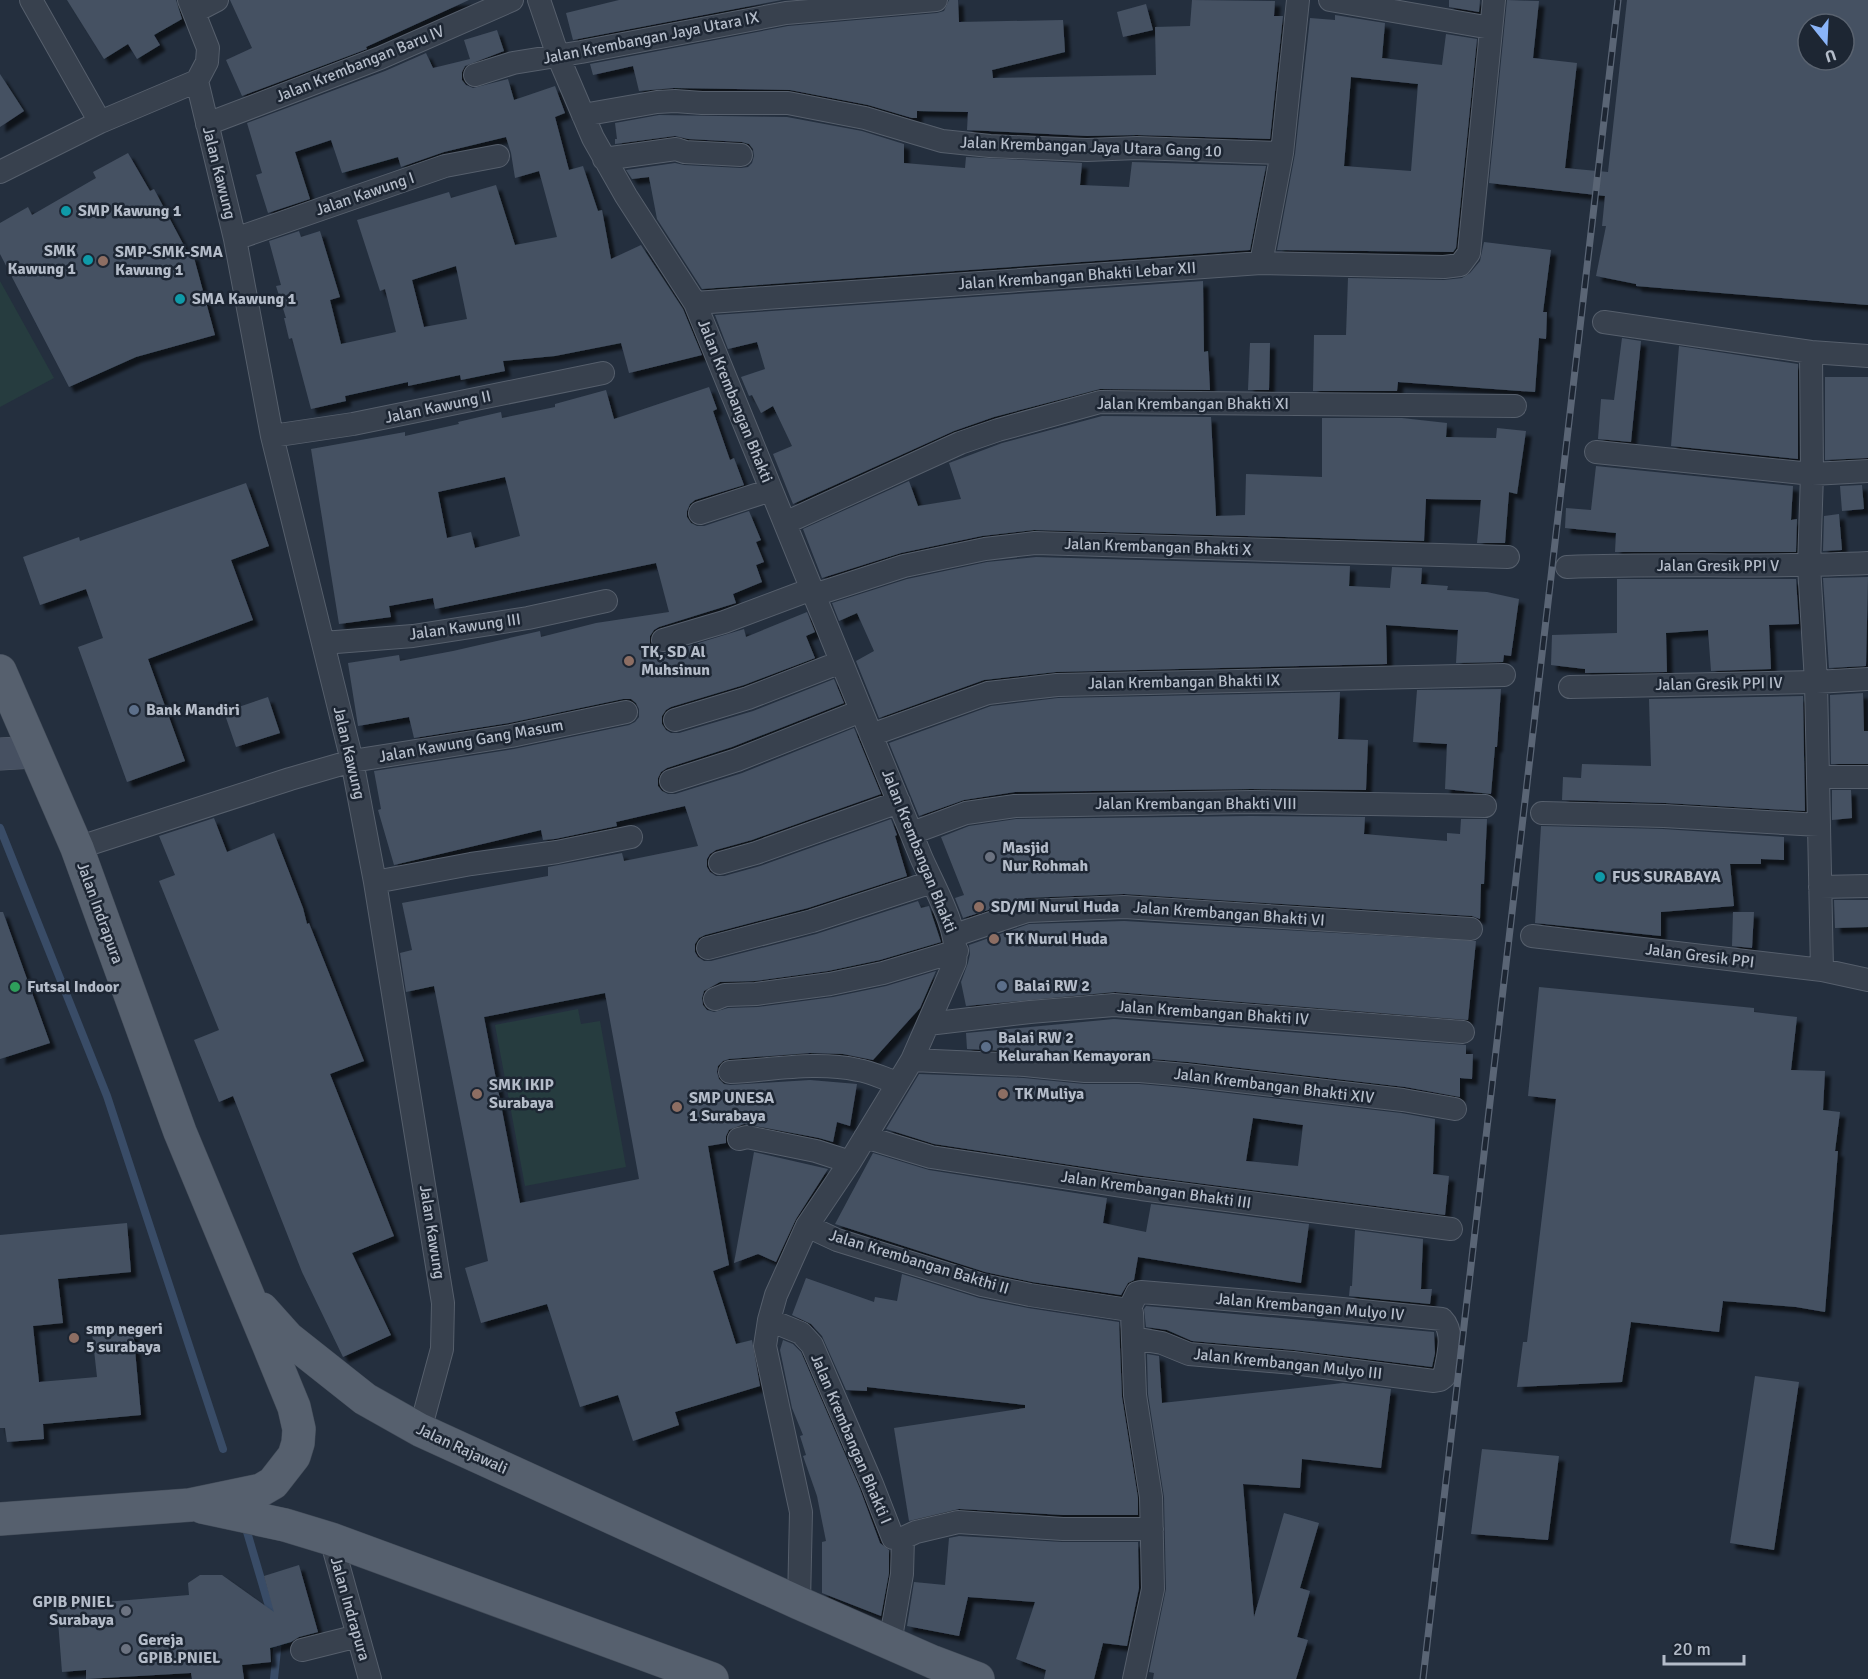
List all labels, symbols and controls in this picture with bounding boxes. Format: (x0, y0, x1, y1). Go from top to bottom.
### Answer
street label: Jalan Krembangan Jaya Utara IX (541, 7, 761, 69)
north arrow (1796, 12, 1856, 72)
street label: Jalan Krembangan Baru IV (273, 21, 447, 107)
text: U (1822, 44, 1839, 66)
street label: Jalan Kawung (198, 125, 240, 221)
street label: Jalan Krembangan Jaya Utara Gang 10 (960, 132, 1222, 162)
street label: Jalan Kawung I (313, 168, 417, 220)
place label: SMP Kawung 1 (78, 201, 182, 221)
marker: SMP Kawung 1 (59, 204, 73, 218)
place label: SMK Kawung 1 (8, 241, 76, 279)
place label: SMP-SMK-SMA Kawung 1 (115, 242, 224, 280)
marker: SMK Kawung 1 (81, 253, 95, 267)
marker: SMP-SMK-SMA Kawung 1 (96, 254, 110, 268)
street label: Jalan Krembangan Bhakti Lebar XII (957, 258, 1197, 294)
place label: SMA Kawung 1 (192, 289, 297, 309)
marker: SMA Kawung 1 (173, 292, 187, 306)
street label: Jalan Krembangan Bhakti (693, 316, 777, 486)
street label: Jalan Kawung II (383, 386, 493, 428)
street label: Jalan Krembangan Bhakti XI (1097, 394, 1289, 414)
street label: Jalan Krembangan Bhakti X (1064, 534, 1253, 560)
street label: Jalan Gresik PPI V (1657, 556, 1779, 576)
street label: Jalan Kawung III (408, 609, 522, 645)
place label: TK, SD Al Muhsinun (641, 642, 710, 680)
marker: TK, SD Al Muhsinun (622, 654, 636, 668)
street label: Jalan Krembangan Bhakti IX (1088, 670, 1281, 694)
street label: Jalan Gresik PPI IV (1655, 673, 1783, 695)
place label: Bank Mandiri (146, 700, 240, 720)
marker: Bank Mandiri (127, 703, 141, 717)
street label: Jalan Kawung (329, 705, 369, 801)
street label: Jalan Kawung Gang Masum (377, 715, 565, 767)
street label: Jalan Krembangan Bhakti (877, 766, 961, 936)
street label: Jalan Krembangan Bhakti VIII (1095, 794, 1297, 814)
place label: Masjid Nur Rohmah (1002, 838, 1089, 876)
marker: Masjid Nur Rohmah (983, 850, 997, 864)
street label: Jalan Indrapura (72, 859, 128, 967)
place label: FUS SURABAYA (1612, 867, 1722, 887)
marker: FUS SURABAYA (1593, 870, 1607, 884)
place label: SD/MI Nurul Huda (991, 897, 1119, 917)
street label: Jalan Krembangan Bhakti VI (1133, 897, 1325, 931)
marker: SD/MI Nurul Huda (972, 900, 986, 914)
place label: TK Nurul Huda (1006, 929, 1108, 949)
marker: TK Nurul Huda (987, 932, 1001, 946)
street label: Jalan Gresik PPI (1644, 939, 1756, 973)
place label: Balai RW 2 (1014, 976, 1090, 996)
place label: Futsal Indoor (27, 977, 120, 997)
marker: Balai RW 2 (995, 979, 1009, 993)
marker: Futsal Indoor (8, 980, 22, 994)
street label: Jalan Krembangan Bhakti IV (1117, 996, 1309, 1030)
place label: Balai RW 2 Kelurahan Kemayoran (998, 1028, 1151, 1066)
marker: Balai RW 2 Kelurahan Kemayoran (979, 1040, 993, 1054)
street label: Jalan Krembangan Bhakti XIV (1173, 1064, 1375, 1108)
place label: SMK IKIP Surabaya (489, 1075, 554, 1113)
place label: TK Muliya (1015, 1084, 1084, 1104)
marker: SMK IKIP Surabaya (470, 1087, 484, 1101)
marker: TK Muliya (996, 1087, 1010, 1101)
place label: SMP UNESA 1 Surabaya (689, 1088, 775, 1126)
marker: SMP UNESA 1 Surabaya (670, 1100, 684, 1114)
street label: Jalan Krembangan Bhakti III (1059, 1167, 1253, 1213)
street label: Jalan Kawung (415, 1184, 449, 1280)
street label: Jalan Krembangan Bakthi II (827, 1225, 1011, 1299)
street label: Jalan Krembangan Mulyo IV (1215, 1289, 1405, 1325)
place label: smp negeri 5 surabaya (86, 1319, 163, 1357)
marker: smp negeri 5 surabaya (67, 1331, 81, 1345)
street label: Jalan Krembangan Mulyo III (1193, 1344, 1383, 1384)
street label: Jalan Krembangan Bhakti I (806, 1351, 896, 1527)
street label: Jalan Rajawali (413, 1419, 511, 1479)
street label: Jalan Indrapura (326, 1555, 374, 1663)
place label: GPIB PNIEL Surabaya (33, 1592, 115, 1630)
marker: GPIB PNIEL Surabaya (119, 1604, 133, 1618)
scale bar (1664, 1628, 1744, 1666)
place label: Gereja GPIB.PNIEL (138, 1630, 221, 1668)
text: 20 m (1673, 1638, 1711, 1660)
marker: Gereja GPIB.PNIEL (119, 1642, 133, 1656)

